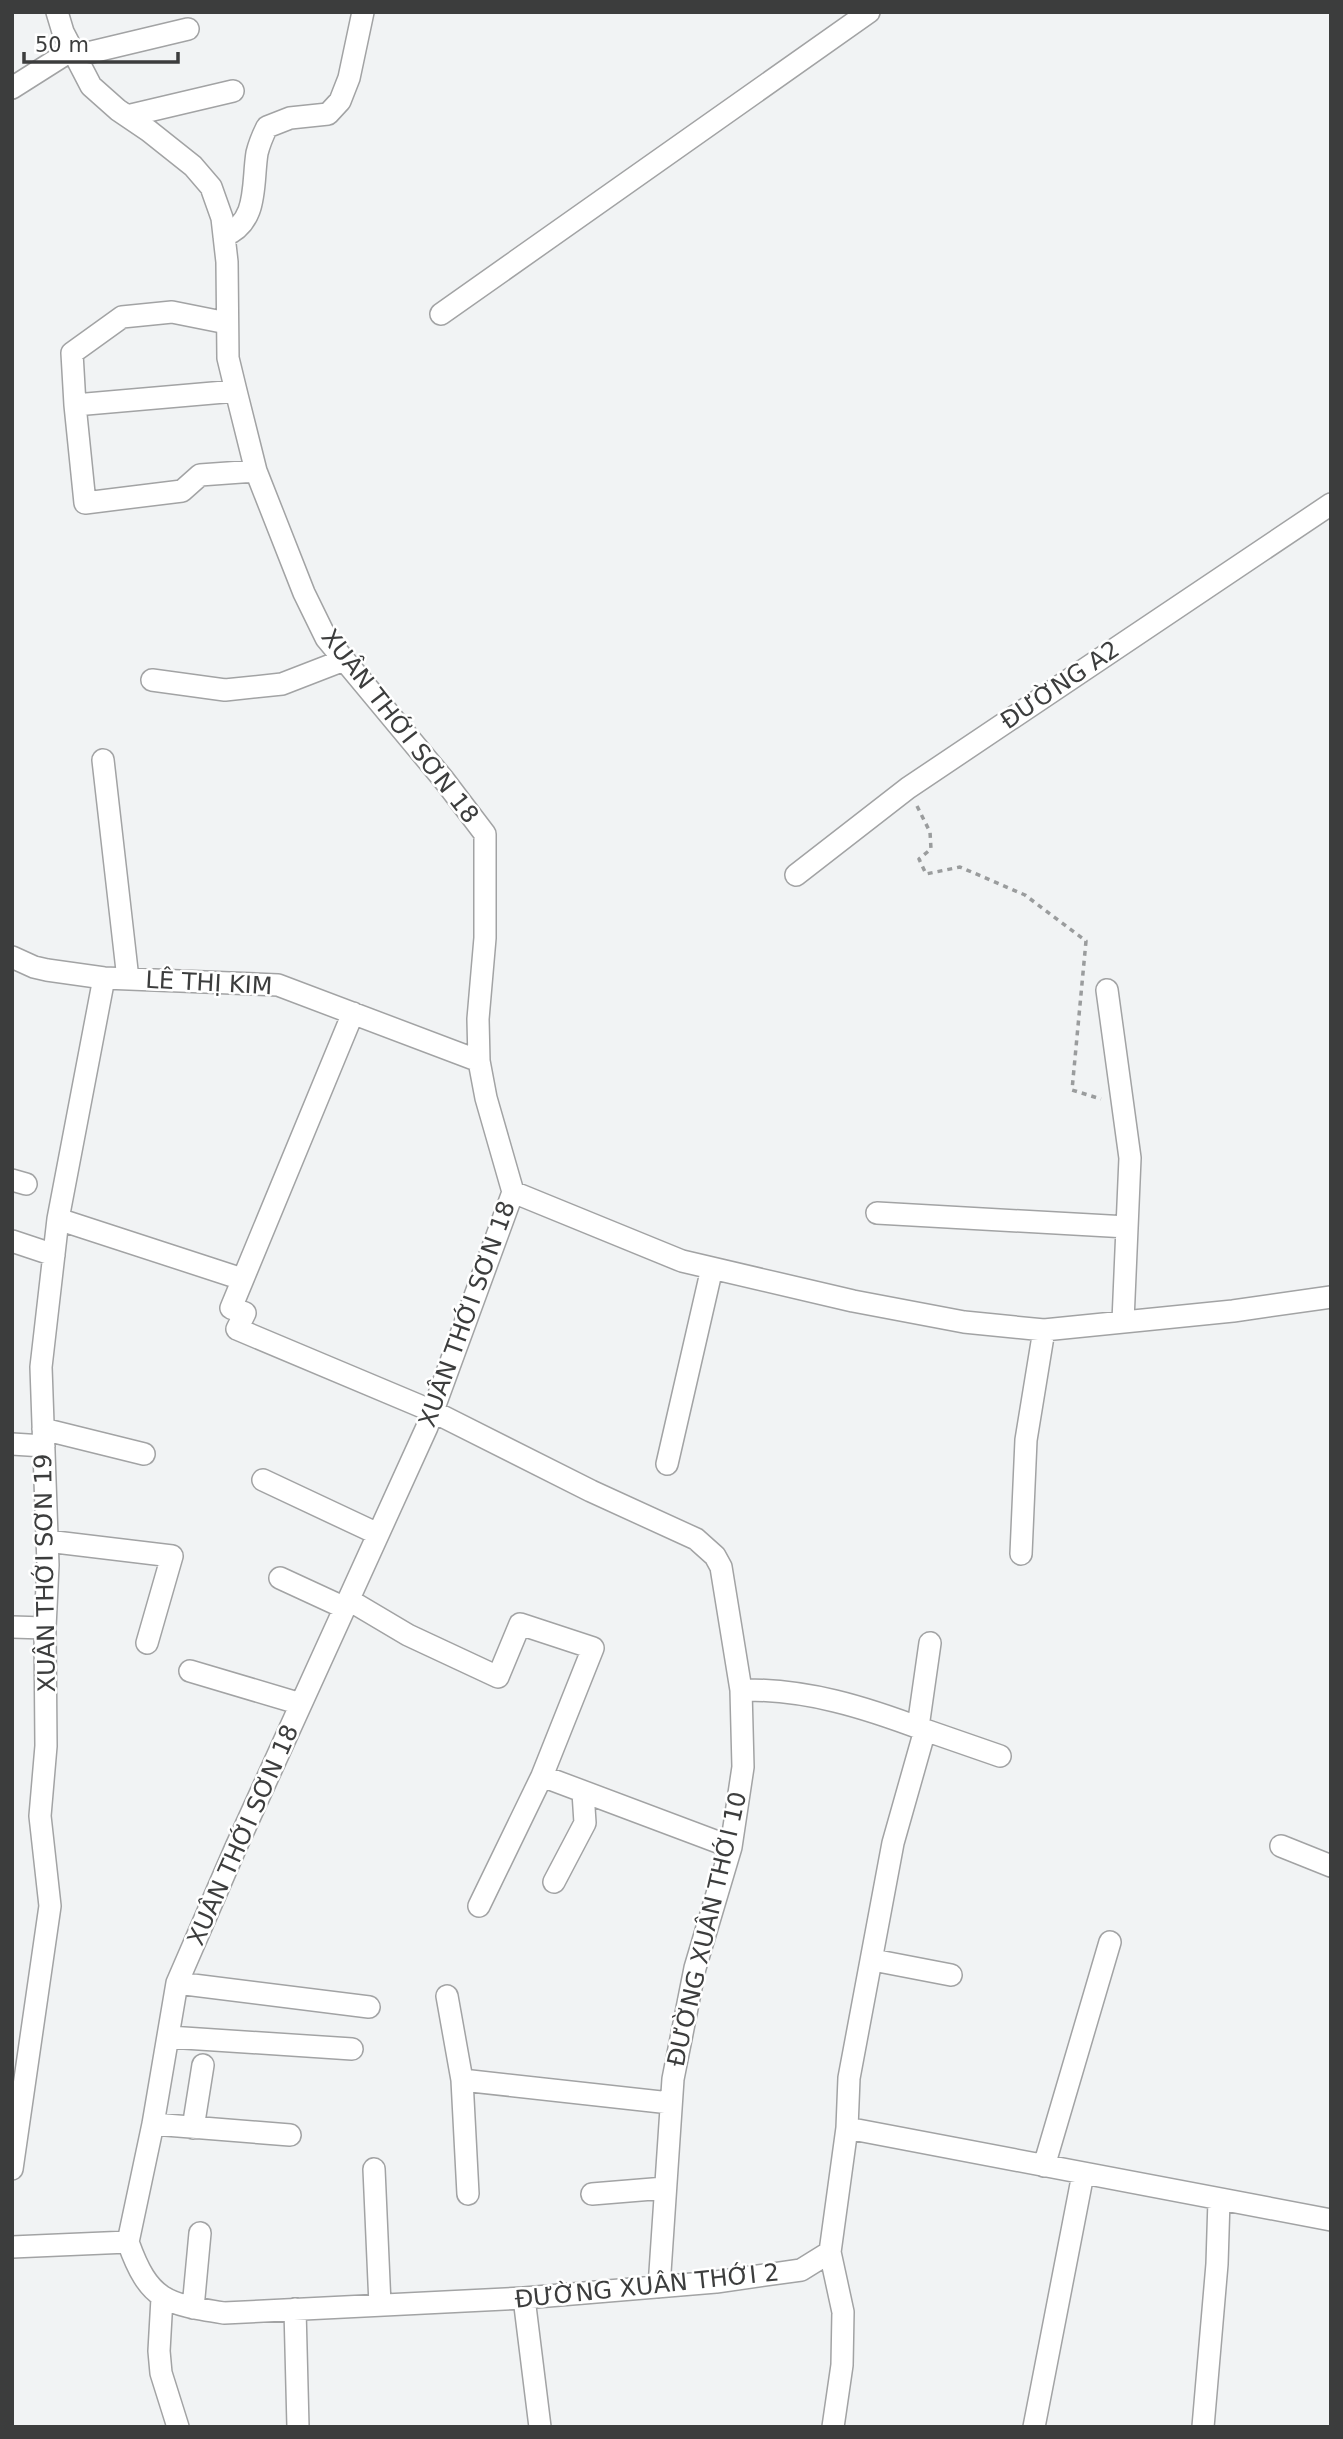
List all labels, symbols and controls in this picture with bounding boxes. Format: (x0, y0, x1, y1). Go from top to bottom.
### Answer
scale bar (24, 21, 178, 65)
text: 50 m (35, 33, 89, 57)
street label: XUÂN THỚI SƠN 18 (316, 622, 486, 829)
street label: ĐƯỜNG A2 (994, 633, 1125, 735)
street label: LÊ THỊ KIM (145, 965, 273, 1000)
street label: XUÂN THỚI SƠN 18 (411, 1196, 521, 1431)
street label: XUÂN THỚI SƠN 19 (27, 1453, 61, 1693)
street label: XUÂN THỚI SƠN 18 (180, 1720, 304, 1950)
street label: ĐƯỜNG XUÂN THỚI 10 (660, 1788, 752, 2069)
street label: ĐƯỜNG XUÂN THỚI 2 (513, 2256, 781, 2314)

